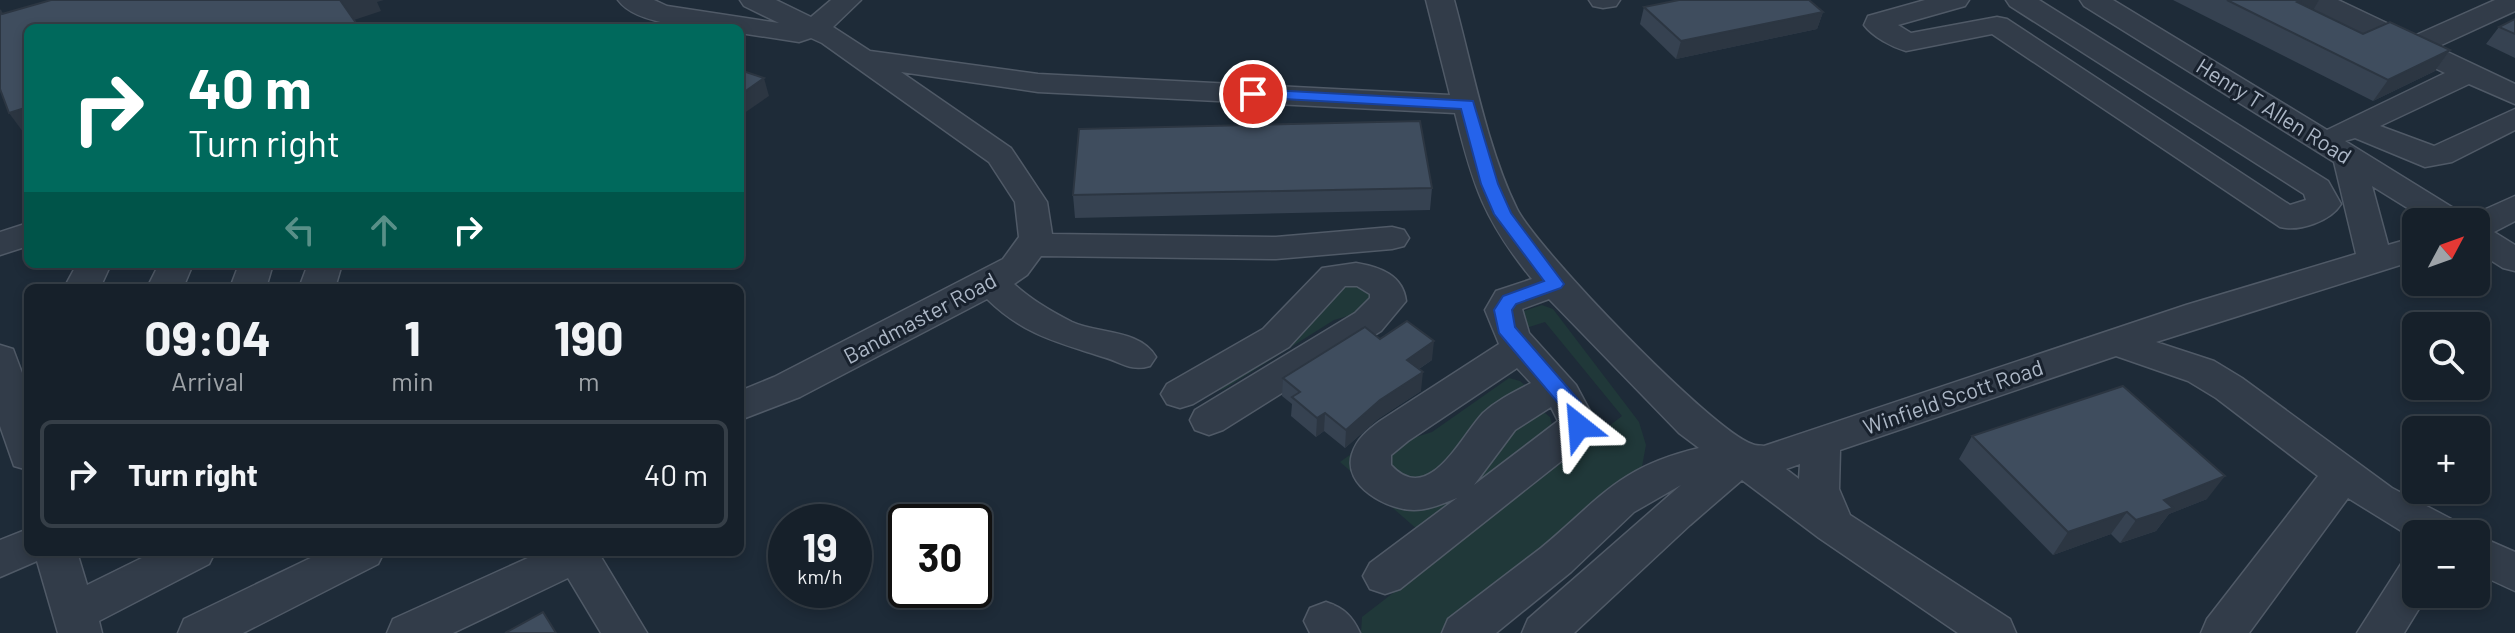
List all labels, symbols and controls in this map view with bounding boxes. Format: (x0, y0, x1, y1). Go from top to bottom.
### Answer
street label: Henry T Allen Road (2192, 52, 2357, 168)
text: 40 m (188, 53, 312, 120)
icon: right (56, 56, 160, 160)
pin (1219, 60, 1287, 128)
icon: arrive (1231, 72, 1275, 116)
text: Turn right (188, 121, 340, 164)
icon: left (278, 208, 322, 252)
icon: ahead (362, 208, 406, 252)
icon: right (446, 208, 490, 252)
north arrow (2402, 208, 2490, 296)
map controls (2402, 208, 2490, 608)
street label: Bandmaster Road (839, 266, 1000, 368)
text: 09:04 (144, 308, 271, 366)
text: 1 (404, 308, 421, 366)
text: 190 (554, 308, 624, 366)
button: search (2402, 312, 2490, 400)
street label: Winfield Scott Road (1859, 353, 2046, 439)
text: Arrival (171, 365, 244, 396)
text: min (391, 365, 434, 396)
text: m (578, 365, 600, 396)
position arrow (1537, 384, 1621, 468)
button: + (2402, 416, 2490, 504)
icon: right (60, 452, 104, 496)
text: Turn right (128, 456, 258, 492)
text: 40 m (644, 456, 708, 492)
speed limit sign: 30 (888, 504, 992, 608)
button: − (2402, 520, 2490, 608)
text: 19 (802, 522, 838, 570)
text: km/h (797, 564, 843, 588)

